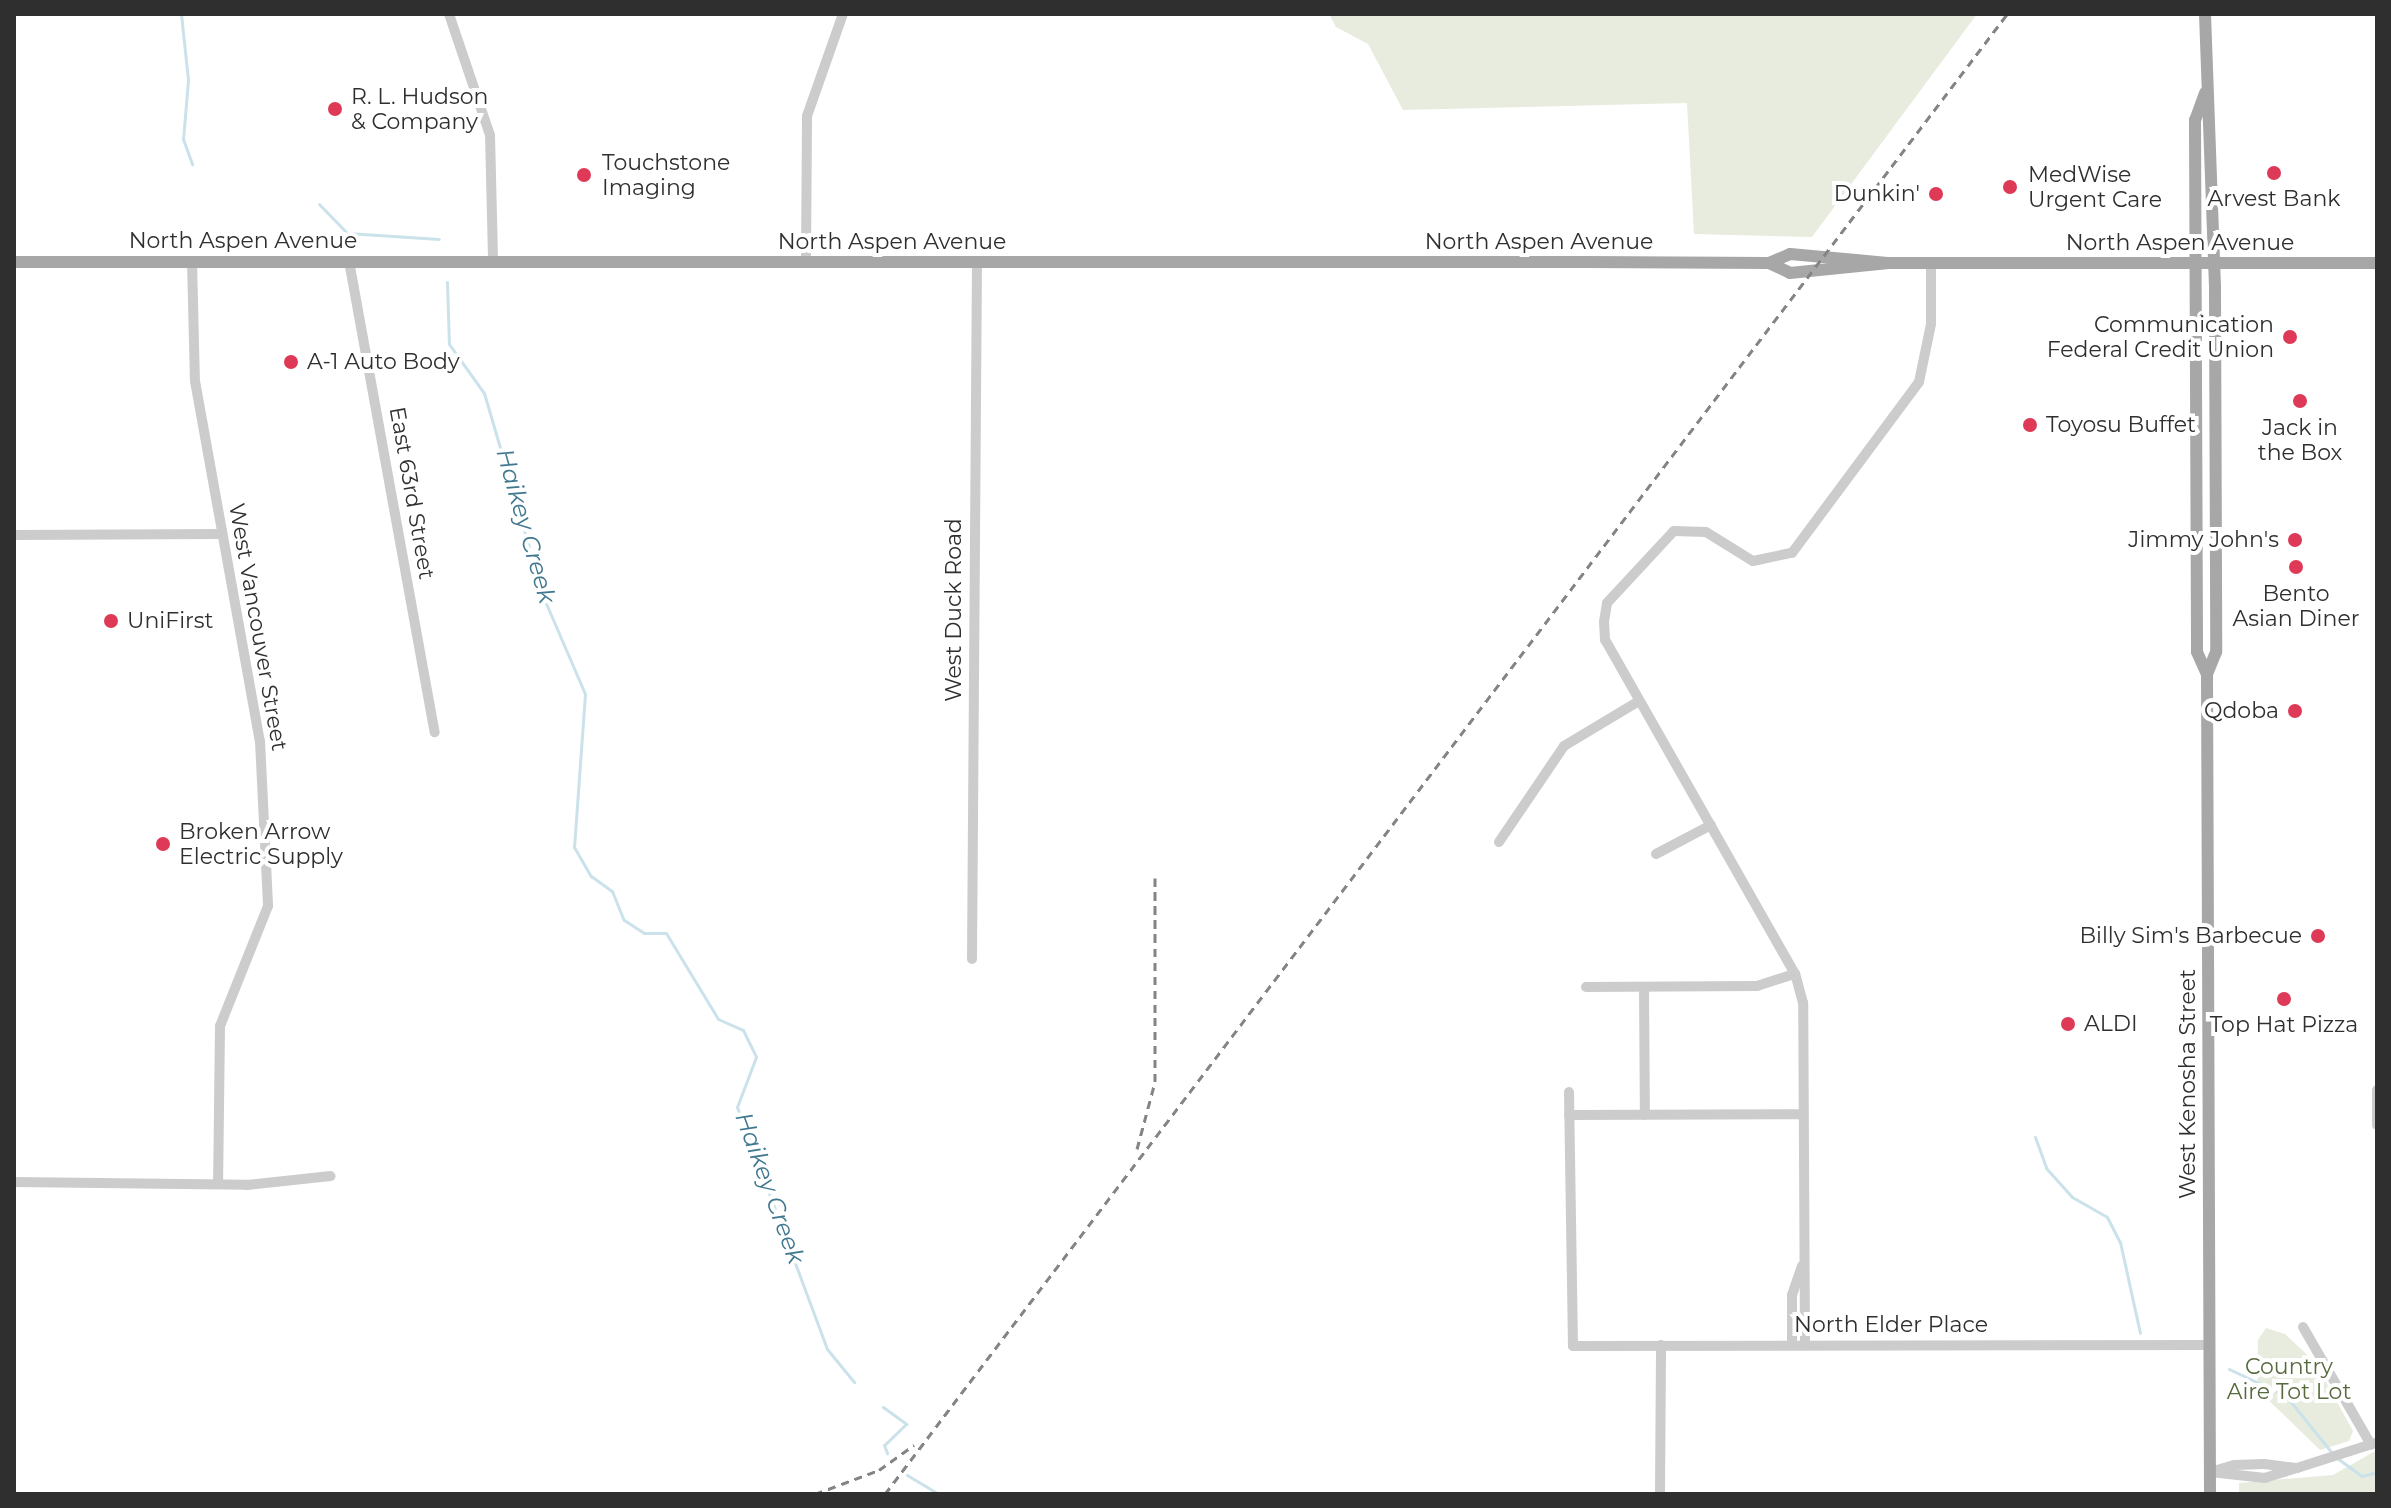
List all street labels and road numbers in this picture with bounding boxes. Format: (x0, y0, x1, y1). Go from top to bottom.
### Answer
street label: North Aspen Avenue (129, 228, 357, 254)
street label: North Aspen Avenue (778, 229, 1006, 255)
street label: North Aspen Avenue (1425, 229, 1653, 255)
street label: North Aspen Avenue (2066, 230, 2294, 256)
street label: East 63rd Street (384, 405, 440, 581)
street label: West Vancouver Street (223, 501, 293, 753)
street label: West Duck Road (941, 518, 967, 702)
street label: West Kenosha Street (2175, 969, 2201, 1199)
street label: North Elder Place (1794, 1312, 1988, 1338)

